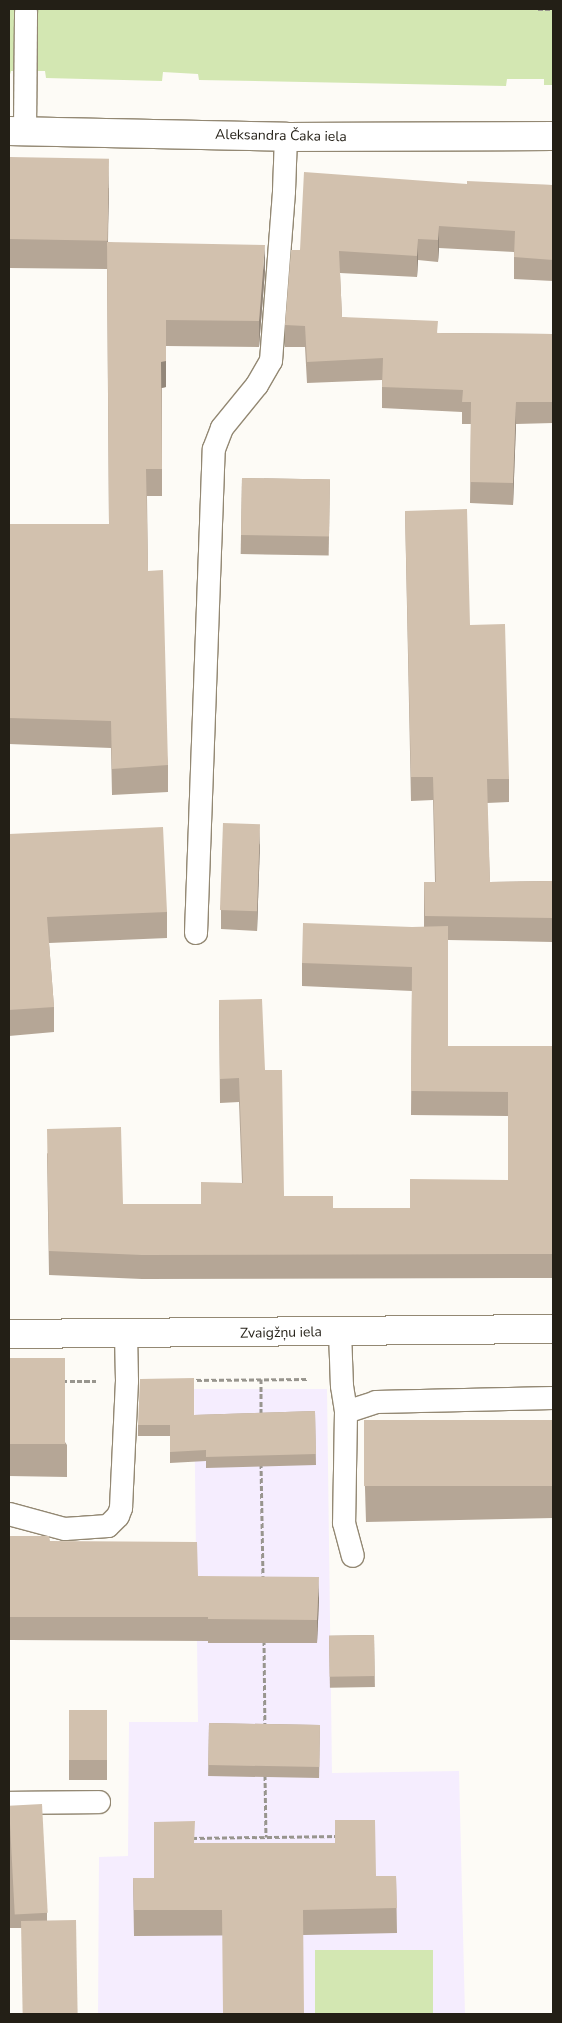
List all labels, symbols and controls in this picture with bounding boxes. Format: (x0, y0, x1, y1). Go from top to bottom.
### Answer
street label: Aleksandra Čaka iela (215, 126, 347, 146)
street label: Zvaigžņu iela (240, 1324, 322, 1342)

